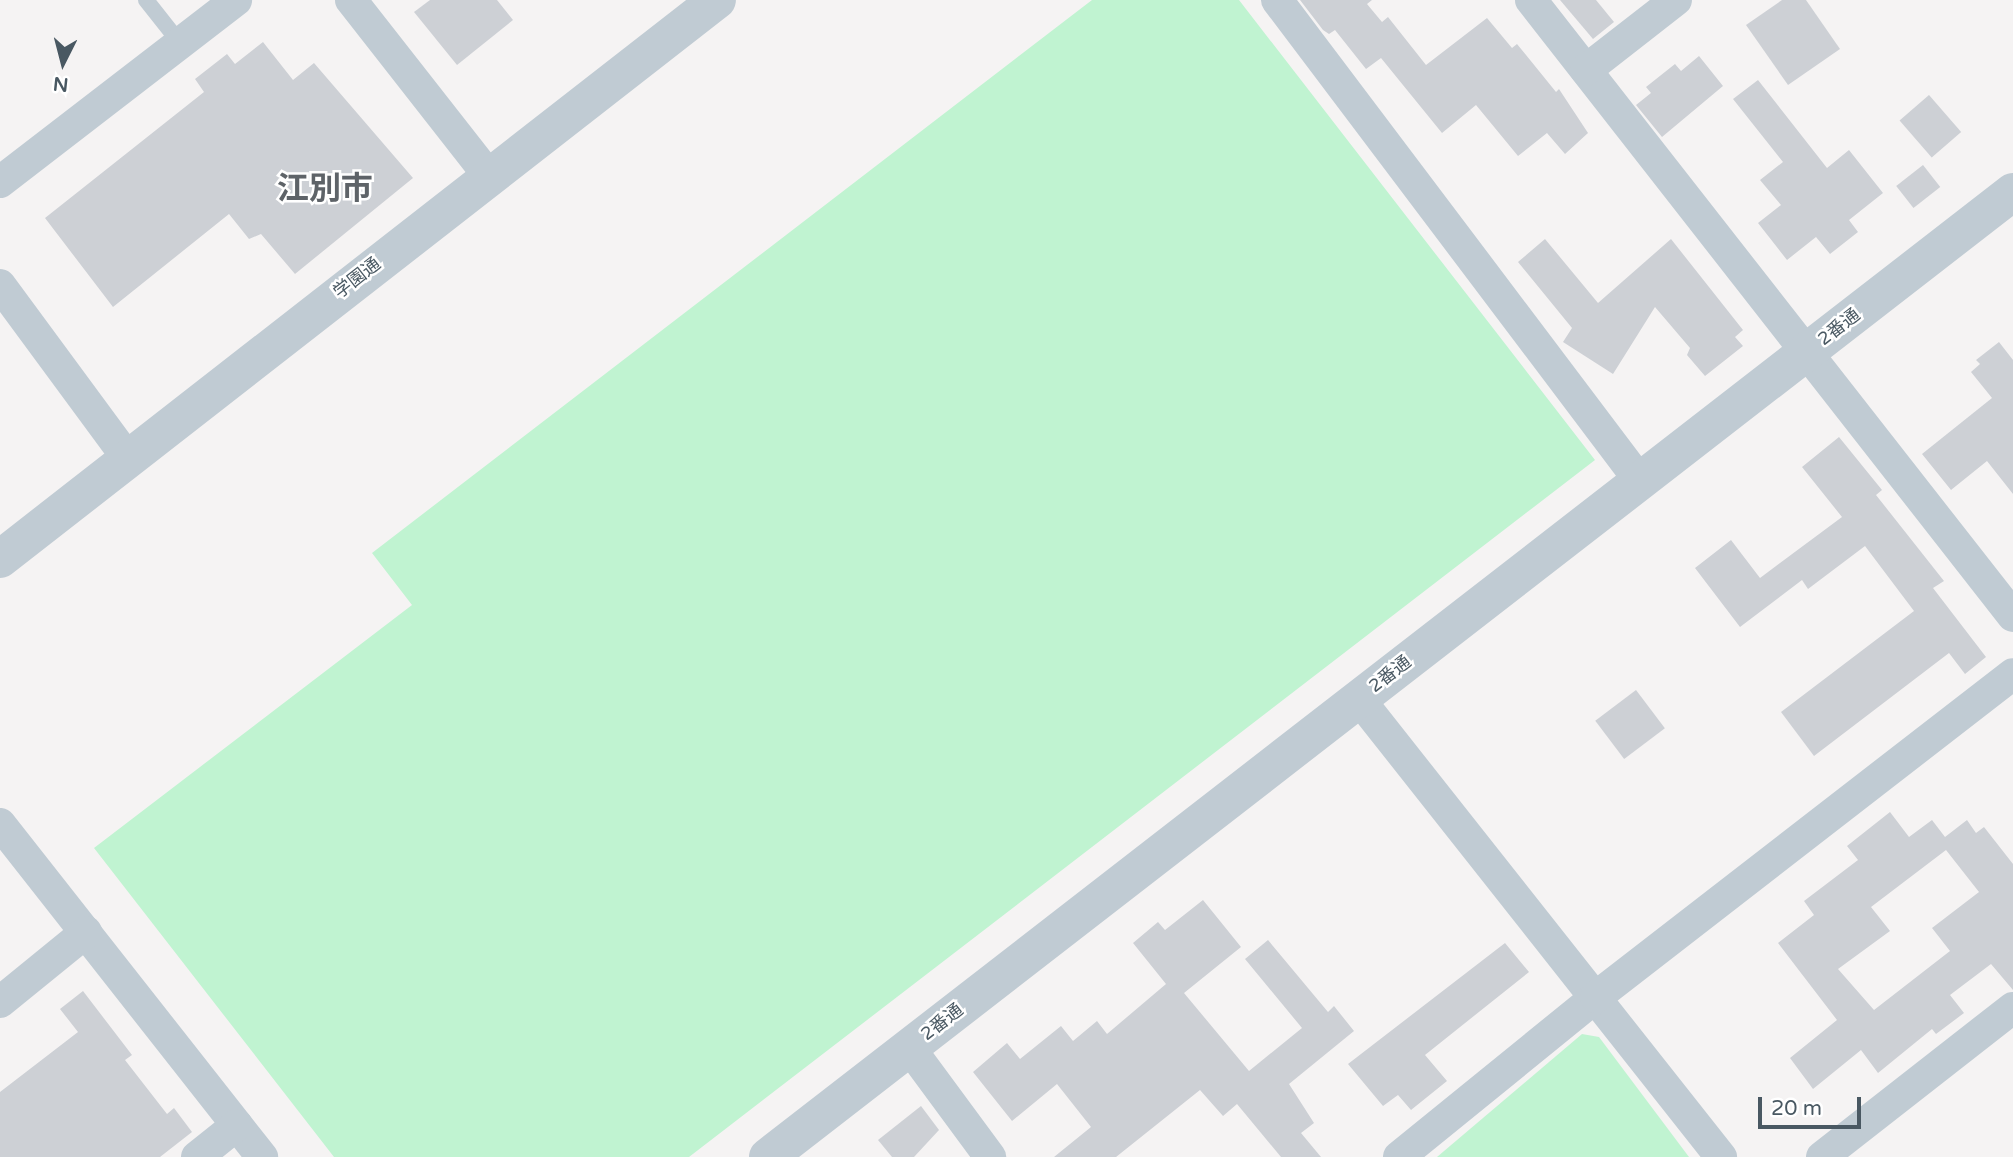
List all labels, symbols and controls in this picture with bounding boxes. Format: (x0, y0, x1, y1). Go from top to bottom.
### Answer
north arrow (28, 28, 98, 98)
text: N (52, 72, 70, 96)
district label: 江別市 (277, 170, 373, 208)
street label: 学園通 (329, 253, 385, 303)
street label: 2番通 (1814, 304, 1864, 350)
street label: 2番通 (1365, 651, 1415, 697)
street label: 2番通 (917, 999, 967, 1045)
scale bar (1761, 1084, 1864, 1128)
text: 20 m (1771, 1096, 1822, 1121)

